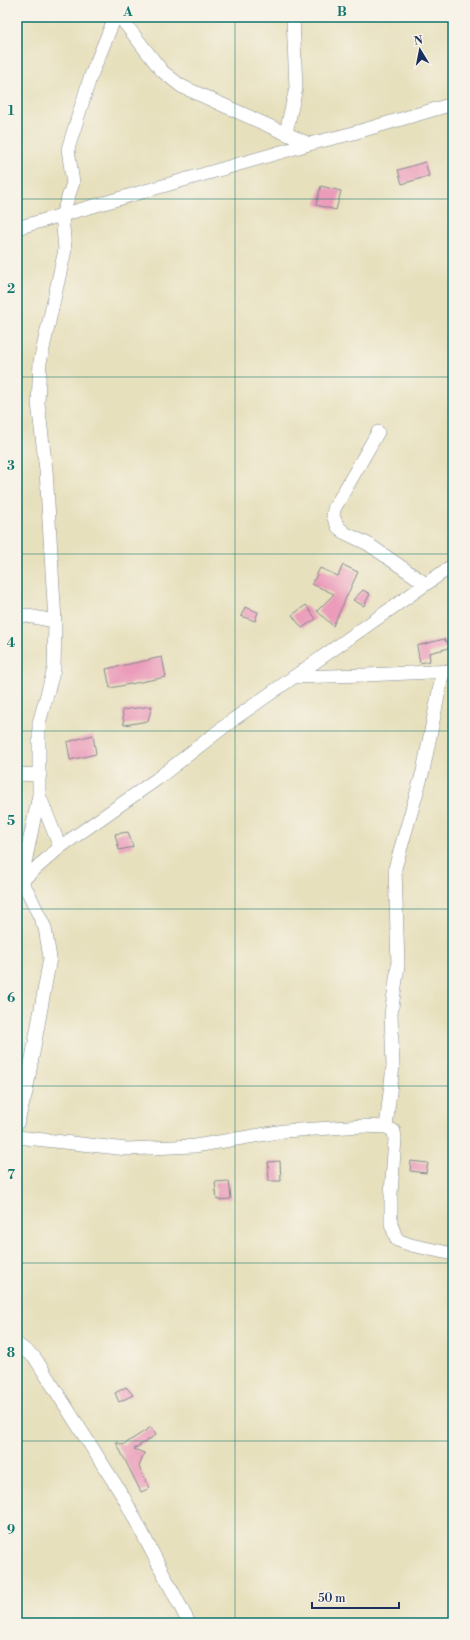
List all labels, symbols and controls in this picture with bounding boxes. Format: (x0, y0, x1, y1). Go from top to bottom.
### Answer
text: A (122, 4, 133, 20)
text: B (337, 4, 347, 20)
north arrow (400, 30, 440, 70)
text: N (413, 33, 424, 49)
text: 1 (8, 103, 15, 119)
text: 2 (7, 281, 15, 297)
text: 3 (7, 458, 15, 474)
text: 4 (7, 635, 16, 651)
text: 5 (7, 813, 15, 829)
text: 6 (7, 990, 15, 1006)
text: 7 (7, 1167, 15, 1183)
text: 8 (7, 1345, 15, 1361)
text: 9 (7, 1522, 15, 1538)
scale bar (312, 1584, 399, 1610)
text: 50 m (318, 1591, 346, 1606)

